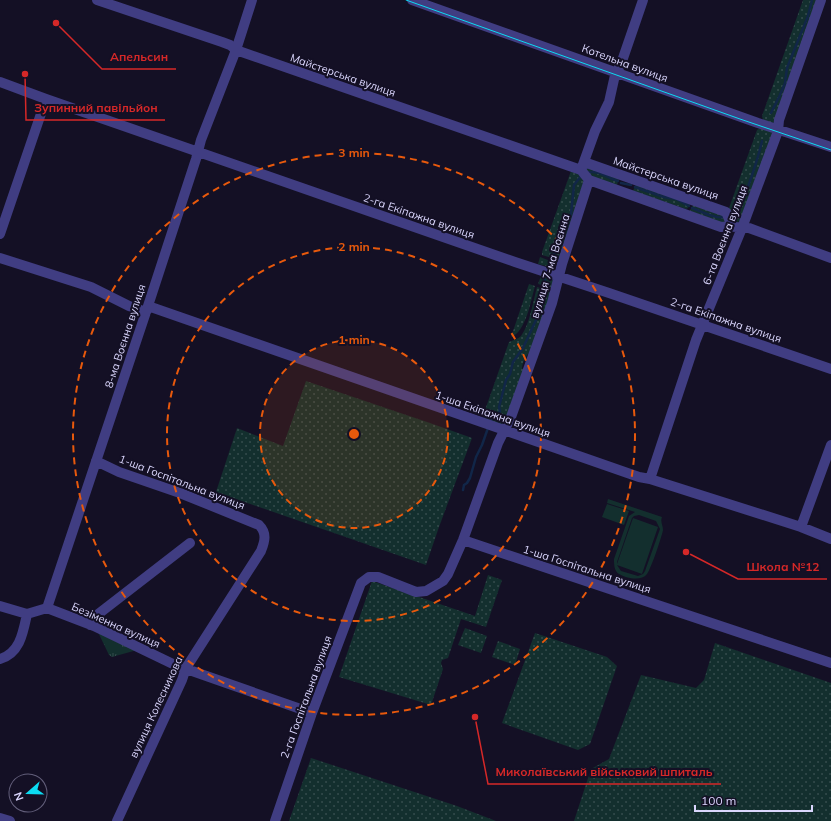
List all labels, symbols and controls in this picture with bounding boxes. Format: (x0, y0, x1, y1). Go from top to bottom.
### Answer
street label: Котельна вулиця (580, 41, 670, 85)
callout: Апельсин (102, 45, 176, 69)
text: Апельсин (110, 49, 168, 64)
street label: Майстерська вулиця (288, 50, 398, 100)
callout: Зупинний павільйон (26, 96, 165, 120)
text: Зупинний павільйон (34, 100, 158, 115)
text: 3 min (338, 145, 370, 160)
street label: Майстерська вулиця (611, 153, 721, 203)
street label: 6-та Воєнна вулиця (700, 183, 750, 287)
street label: 2-га Екіпажна вулиця (362, 190, 476, 242)
street label: вулиця 7-ма Воєнна (527, 212, 573, 320)
text: 2 min (338, 239, 370, 254)
street label: 8-ма Воєнна вулиця (102, 282, 148, 390)
street label: 2-га Екіпажна вулиця (669, 294, 783, 346)
text: 1 min (338, 332, 370, 347)
street label: 1-ша Екіпажна вулиця (434, 388, 552, 440)
centre of rings (347, 427, 361, 441)
street label: 1-ша Госпітальна вулиця (117, 451, 247, 513)
street label: 1-ша Госпітальна вулиця (521, 542, 653, 596)
callout: Школа №12 (738, 555, 827, 579)
text: Школа №12 (746, 559, 820, 574)
street label: Безіменна вулиця (69, 599, 163, 651)
street label: 2-га Госпітальна вулиця (277, 634, 335, 760)
street label: вулиця Колесникова (126, 654, 186, 760)
callout: Миколаївський військовий шпиталь (488, 760, 721, 784)
text: Миколаївський військовий шпиталь (496, 764, 713, 779)
north arrow (8, 773, 48, 813)
scale bar (695, 787, 812, 813)
text: N (11, 790, 27, 803)
text: 100 m (701, 793, 736, 808)

